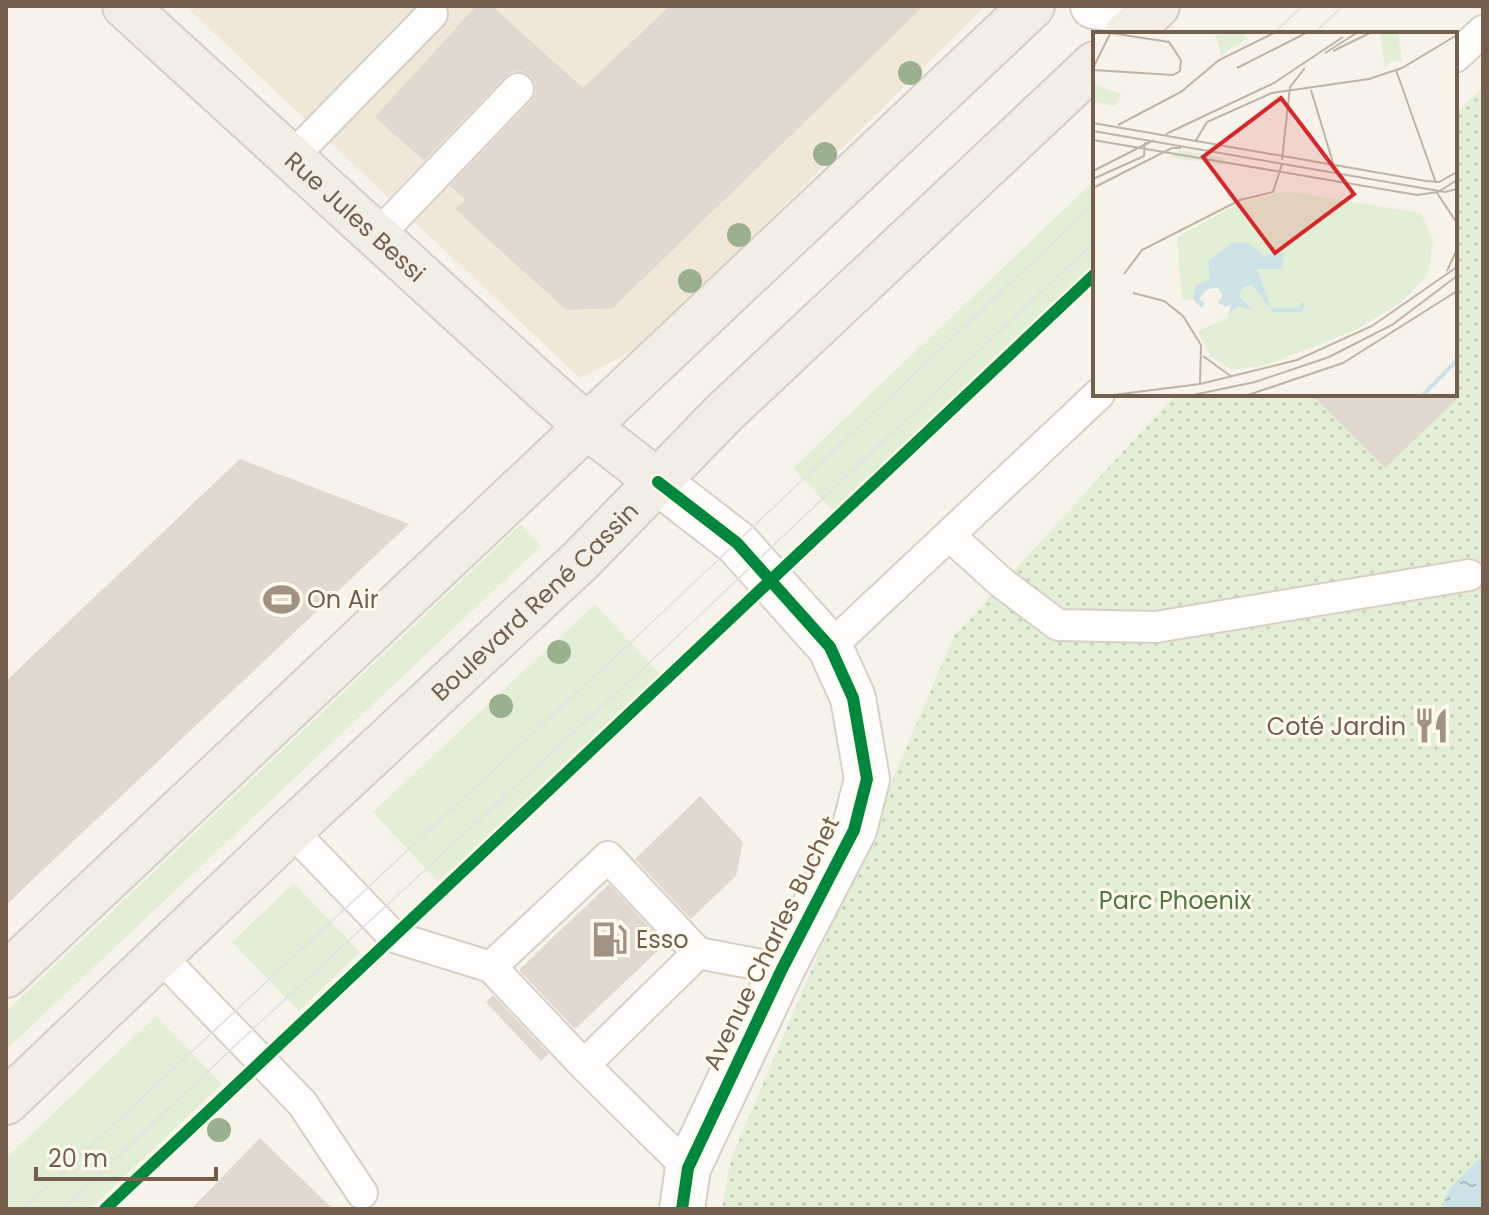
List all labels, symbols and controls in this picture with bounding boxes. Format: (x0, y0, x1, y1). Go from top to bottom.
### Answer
inset map (1093, 32, 1457, 396)
street label: Rue Jules Bessi (278, 144, 433, 289)
street label: Boulevard René Cassin (424, 495, 645, 708)
sports icon: On Air (262, 580, 300, 618)
place label: On Air (307, 583, 379, 616)
restaurant icon: Coté Jardin (1413, 707, 1451, 745)
place label: Coté Jardin (1267, 710, 1406, 743)
street label: Avenue Charles Buchet (695, 810, 847, 1076)
park label: Parc Phoenix (1099, 884, 1252, 917)
fuel station icon: Esso (591, 920, 629, 958)
place label: Esso (636, 923, 689, 956)
scale bar (36, 1131, 216, 1181)
text: 20 m (48, 1142, 108, 1175)

